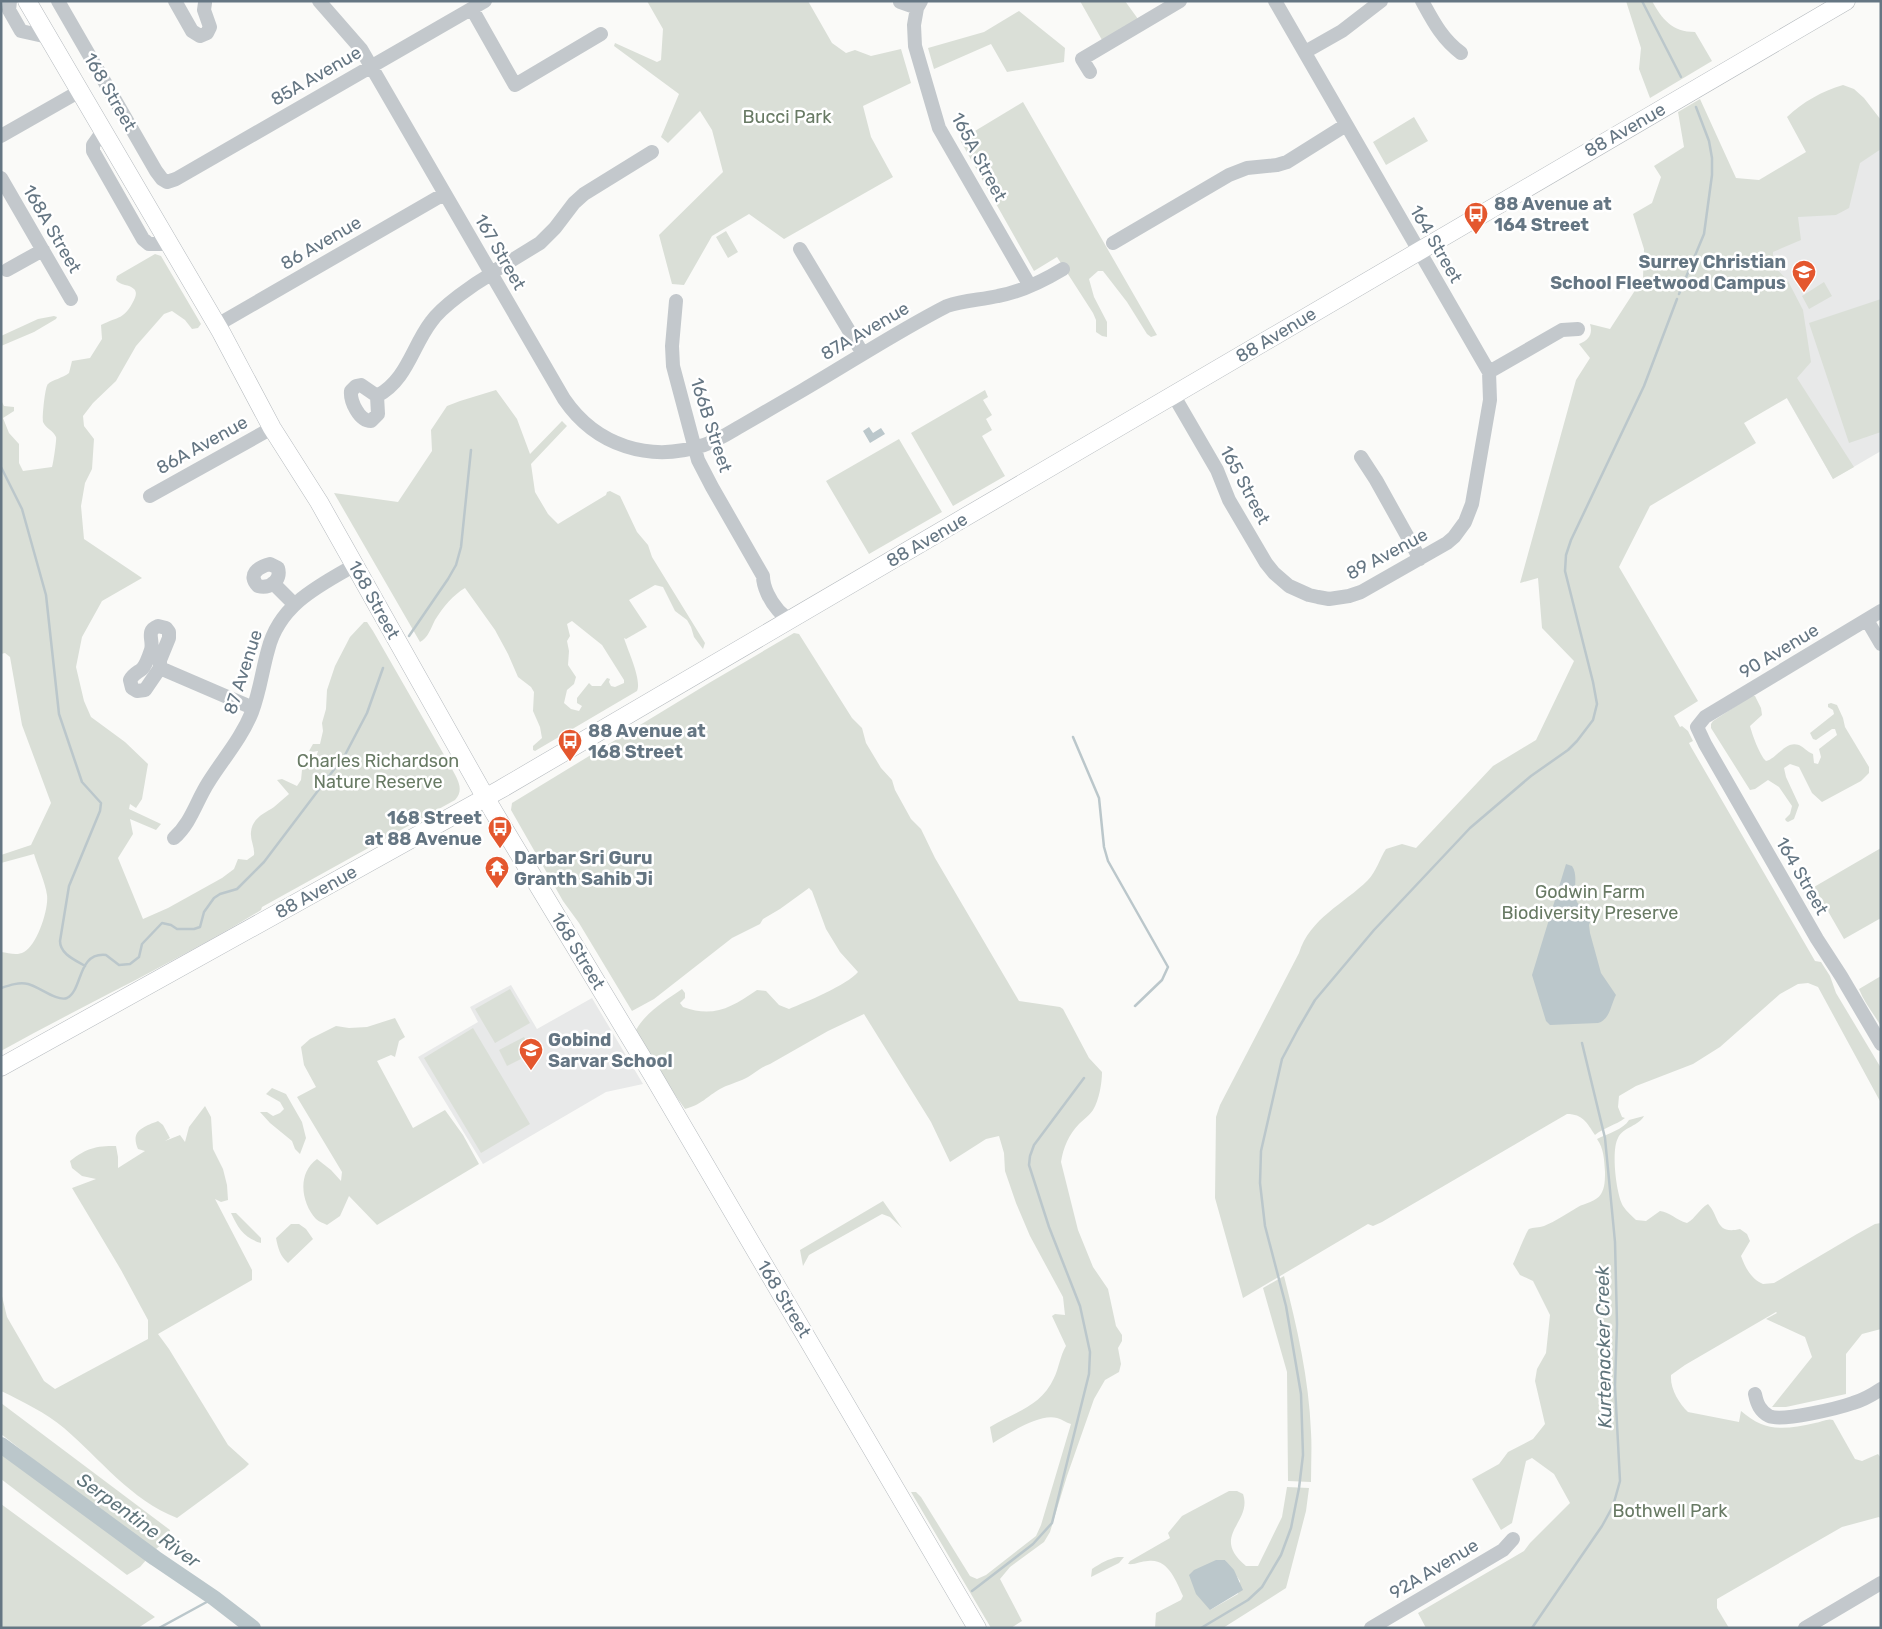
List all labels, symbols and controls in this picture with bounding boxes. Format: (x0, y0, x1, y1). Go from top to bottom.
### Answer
street label: 85A Avenue (267, 41, 365, 111)
street label: 168 Street (79, 49, 141, 135)
street label: 88 Avenue (1581, 98, 1669, 162)
park label: Bucci Park (743, 106, 832, 128)
street label: 165A Street (946, 109, 1012, 205)
street label: 168A Street (18, 181, 86, 277)
place label: 88 Avenue at 164 Street (1494, 193, 1612, 236)
street label: 164 Street (1405, 201, 1467, 287)
bus stop icon: 88 Avenue at 164 Street (1463, 201, 1489, 235)
street label: 167 Street (470, 210, 530, 294)
street label: 86 Avenue (277, 211, 365, 275)
place label: Surrey Christian School Fleetwood Campus (1550, 251, 1786, 294)
school or university icon: Surrey Christian School Fleetwood Campus (1791, 259, 1817, 293)
street label: 87A Avenue (817, 297, 913, 365)
street label: 88 Avenue (1232, 302, 1320, 368)
street label: 166B Street (685, 375, 737, 475)
street label: 86A Avenue (153, 411, 251, 479)
street label: 165 Street (1215, 442, 1275, 528)
street label: 88 Avenue (883, 508, 971, 572)
street label: 89 Avenue (1342, 523, 1432, 585)
street label: 168 Street (343, 557, 405, 643)
street label: 90 Avenue (1735, 619, 1823, 683)
street label: 87 Avenue (219, 627, 267, 717)
place label: 88 Avenue at 168 Street (588, 720, 706, 763)
bus stop icon: 88 Avenue at 168 Street (557, 728, 583, 762)
park label: Charles Richardson Nature Reserve (297, 750, 459, 793)
place label: 168 Street at 88 Avenue (364, 807, 482, 850)
bus stop icon: 168 Street at 88 Avenue (487, 815, 513, 849)
street label: 164 Street (1771, 833, 1833, 919)
place label: Darbar Sri Guru Granth Sahib Ji (514, 847, 653, 890)
temple icon: Darbar Sri Guru Granth Sahib Ji (484, 855, 510, 889)
street label: 88 Avenue (271, 861, 361, 923)
park label: Godwin Farm Biodiversity Preserve (1502, 881, 1678, 924)
street label: 168 Street (546, 908, 610, 994)
place label: Gobind Sarvar School (548, 1029, 673, 1072)
school or university icon: Gobind Sarvar School (518, 1037, 544, 1071)
street label: 168 Street (752, 1256, 816, 1342)
water label: Kurtenacker Creek (1591, 1265, 1616, 1429)
water label: Serpentine River (73, 1468, 205, 1573)
park label: Bothwell Park (1612, 1500, 1728, 1522)
street label: 92A Avenue (1386, 1534, 1482, 1604)

